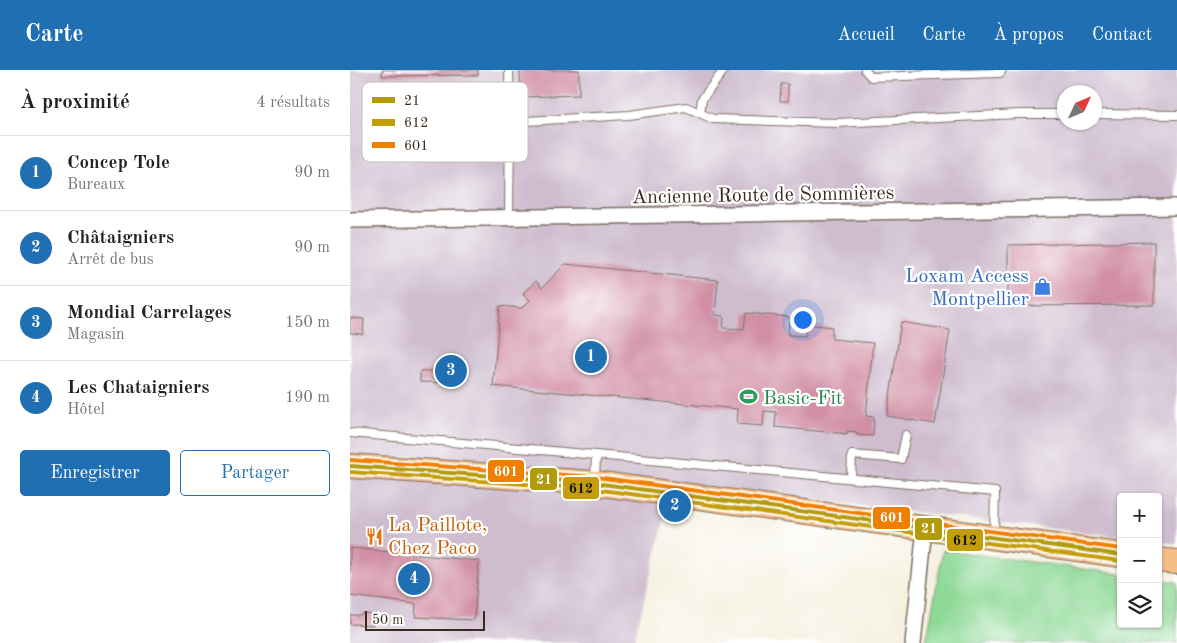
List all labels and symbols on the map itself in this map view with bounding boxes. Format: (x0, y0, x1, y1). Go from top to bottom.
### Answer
legend (362, 82, 528, 162)
north arrow (1057, 85, 1102, 130)
text: 21 (404, 94, 420, 108)
text: 612 (404, 116, 428, 130)
text: 601 (404, 139, 428, 153)
street label: Ancienne Route de Sommières (632, 184, 894, 208)
place label: Loxam Access Montpellier (905, 267, 1029, 310)
shop icon: Loxam Access Montpellier (1033, 276, 1053, 296)
your location (790, 307, 816, 333)
pin: 1 (575, 338, 607, 376)
pin: 3 (435, 352, 467, 390)
sports icon: Basic-Fit (739, 387, 759, 407)
place label: Basic-Fit (763, 389, 843, 409)
line badge: 601 (487, 459, 525, 483)
text: 601 (494, 465, 518, 479)
line badge: 21 (529, 467, 558, 491)
text: 21 (536, 473, 552, 487)
line badge: 612 (562, 476, 600, 500)
text: 612 (569, 482, 593, 496)
pin: 2 (659, 487, 691, 525)
line badge: 601 (872, 506, 911, 530)
text: 601 (880, 511, 904, 525)
place label: La Paillote, Chez Paco (388, 516, 487, 559)
line badge: 21 (914, 517, 943, 541)
text: 21 (921, 522, 937, 536)
restaurant icon: La Paillote, Chez Paco (364, 526, 384, 546)
line badge: 612 (946, 528, 984, 552)
text: 612 (953, 534, 977, 548)
pin: 4 (398, 560, 430, 598)
scale bar (365, 608, 485, 631)

